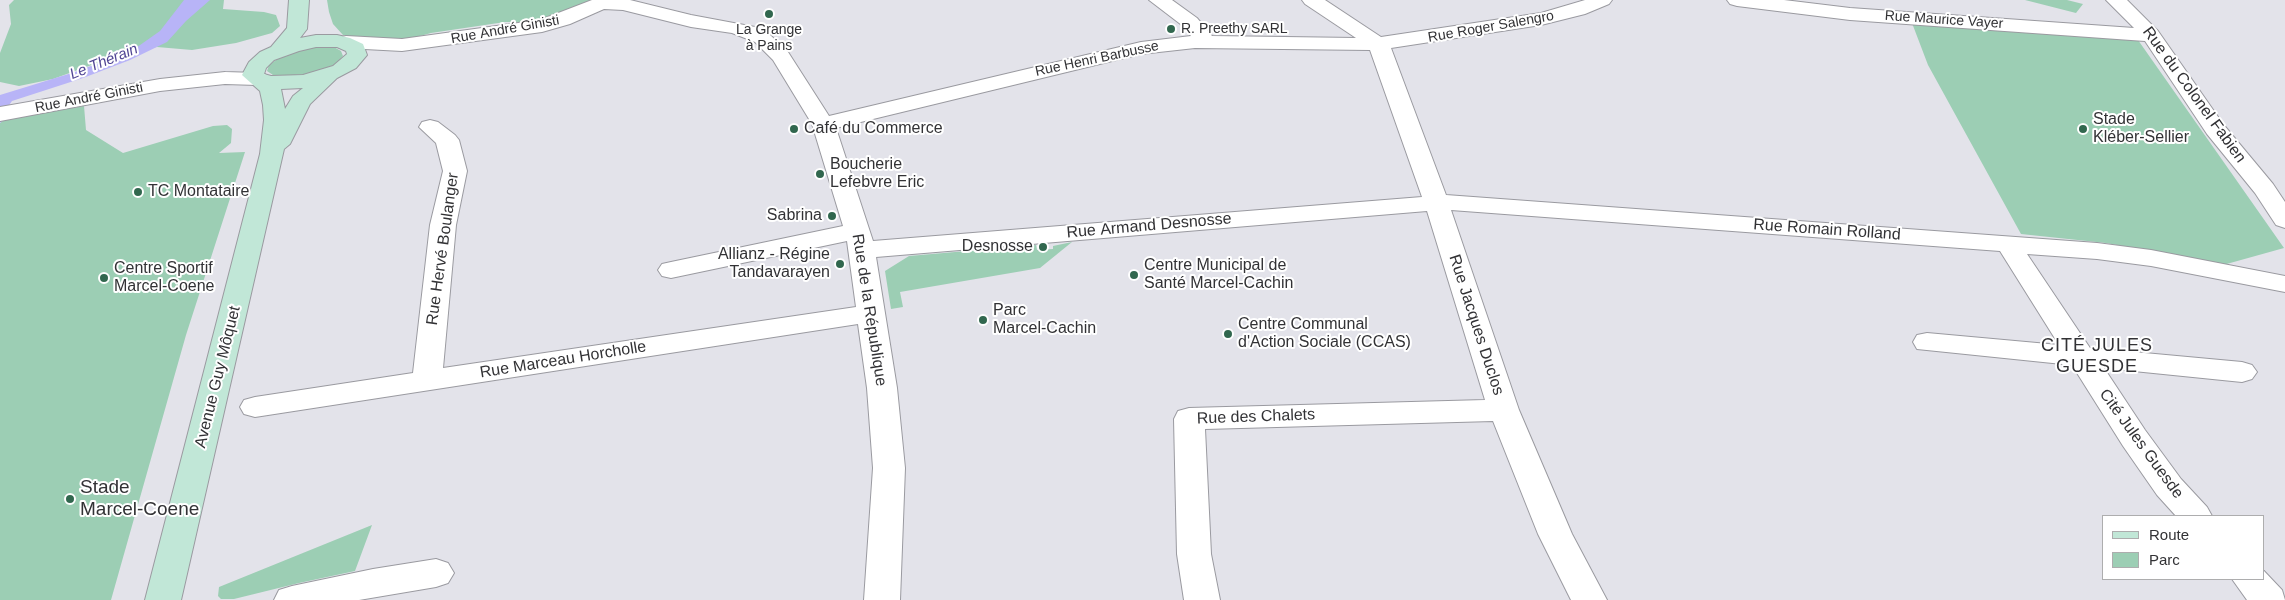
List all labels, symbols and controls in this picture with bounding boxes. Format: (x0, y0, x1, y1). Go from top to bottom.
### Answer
street label: Rue Maurice Vayer (1884, 7, 2004, 33)
marker: La Grange à Pains (763, 8, 775, 20)
street label: Rue Roger Salengro (1427, 8, 1555, 46)
street label: Rue André Ginisti (450, 12, 560, 48)
place label: R. Preethy SARL (1181, 21, 1288, 37)
place label: La Grange à Pains (736, 22, 802, 54)
marker: R. Preethy SARL (1165, 23, 1177, 35)
street label: Rue du Colonel Fabien (2138, 23, 2250, 167)
street label: Rue Henri Barbusse (1034, 38, 1160, 80)
water label: Le Thérain (67, 40, 141, 84)
street label: Rue André Ginisti (34, 79, 144, 117)
place label: Stade Kléber-Sellier (2093, 110, 2189, 148)
place label: Café du Commerce (804, 119, 943, 139)
marker: Café du Commerce (788, 123, 800, 135)
marker: Stade Kléber-Sellier (2077, 123, 2089, 135)
place label: Boucherie Lefebvre Eric (830, 155, 924, 193)
marker: Boucherie Lefebvre Eric (814, 168, 826, 180)
street label: Rue Hervé Boulanger (423, 171, 463, 327)
place label: TC Montataire (148, 182, 249, 202)
marker: TC Montataire (132, 186, 144, 198)
place label: Sabrina (767, 206, 822, 226)
street label: Rue Armand Desnosse (1066, 209, 1232, 243)
marker: Sabrina (826, 210, 838, 222)
street label: Rue Romain Rolland (1753, 215, 1901, 245)
street label: Rue de la République (847, 233, 891, 387)
place label: Desnosse (962, 237, 1033, 257)
marker: Desnosse (1037, 241, 1049, 253)
place label: Allianz - Régine Tandavarayen (718, 245, 830, 283)
street label: Rue Jacques Duclos (1444, 252, 1508, 398)
place label: Centre Municipal de Santé Marcel-Cachin (1144, 256, 1293, 294)
marker: Allianz - Régine Tandavarayen (834, 258, 846, 270)
place label: Centre Sportif Marcel-Coene (114, 259, 214, 297)
marker: Centre Municipal de Santé Marcel-Cachin (1128, 269, 1140, 281)
marker: Centre Sportif Marcel-Coene (98, 272, 110, 284)
place label: Parc Marcel-Cachin (993, 301, 1096, 339)
street label: Avenue Guy Môquet (191, 304, 245, 450)
marker: Parc Marcel-Cachin (977, 314, 989, 326)
place label: Centre Communal d'Action Sociale (CCAS) (1238, 315, 1411, 353)
marker: Centre Communal d'Action Sociale (CCAS) (1222, 328, 1234, 340)
district label: CITÉ JULES GUESDE (2040, 335, 2154, 378)
street label: Rue Marceau Horcholle (478, 337, 648, 383)
street label: Cité Jules Guesde (2095, 385, 2187, 503)
street label: Rue des Chalets (1197, 405, 1315, 429)
place label: Stade Marcel-Coene (80, 477, 199, 521)
marker: Stade Marcel-Coene (64, 493, 76, 505)
legend (2102, 515, 2265, 580)
text: Route (2149, 526, 2189, 543)
text: Parc (2149, 551, 2180, 568)

